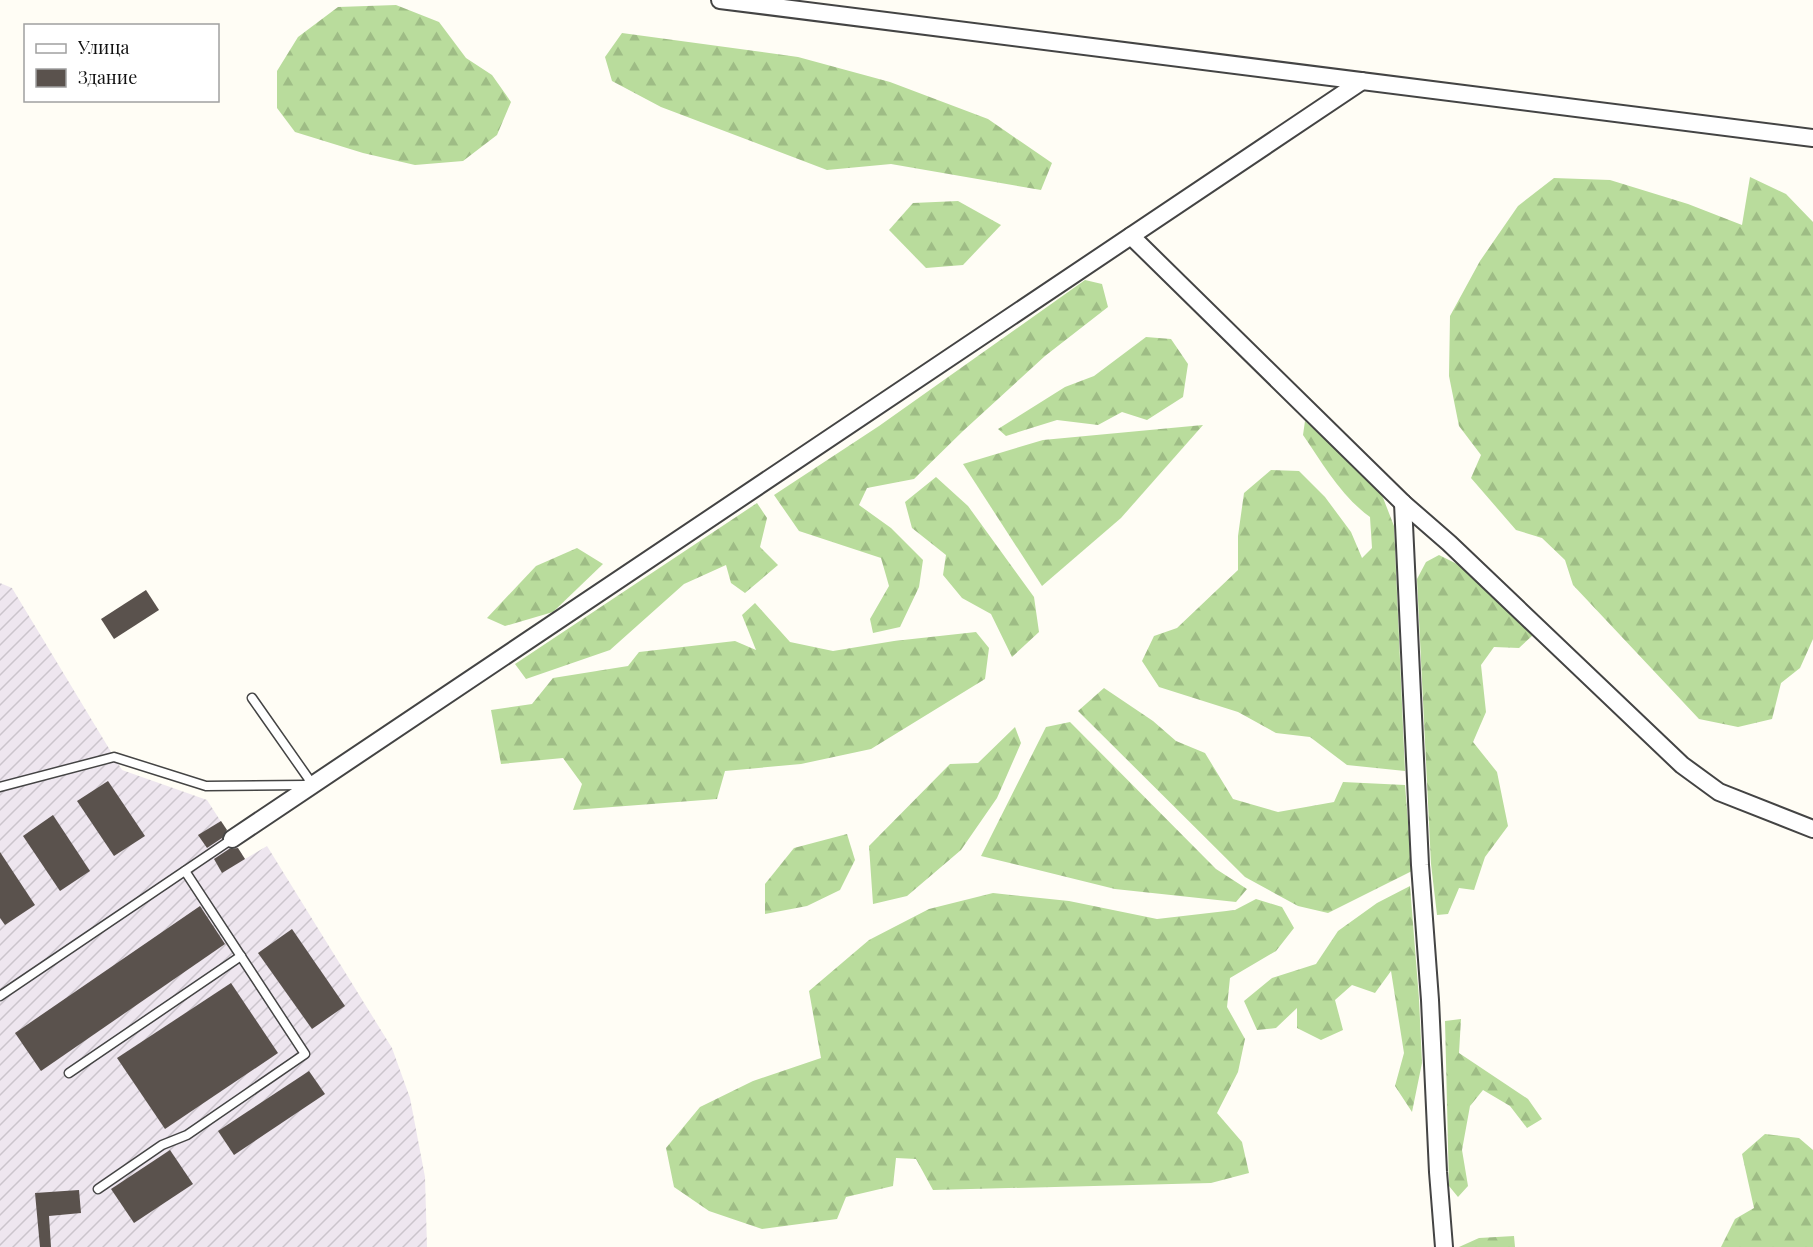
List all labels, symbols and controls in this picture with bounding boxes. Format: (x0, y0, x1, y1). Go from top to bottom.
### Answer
legend (24, 24, 219, 102)
text: Улица (77, 35, 129, 59)
text: Здание (78, 65, 137, 89)

